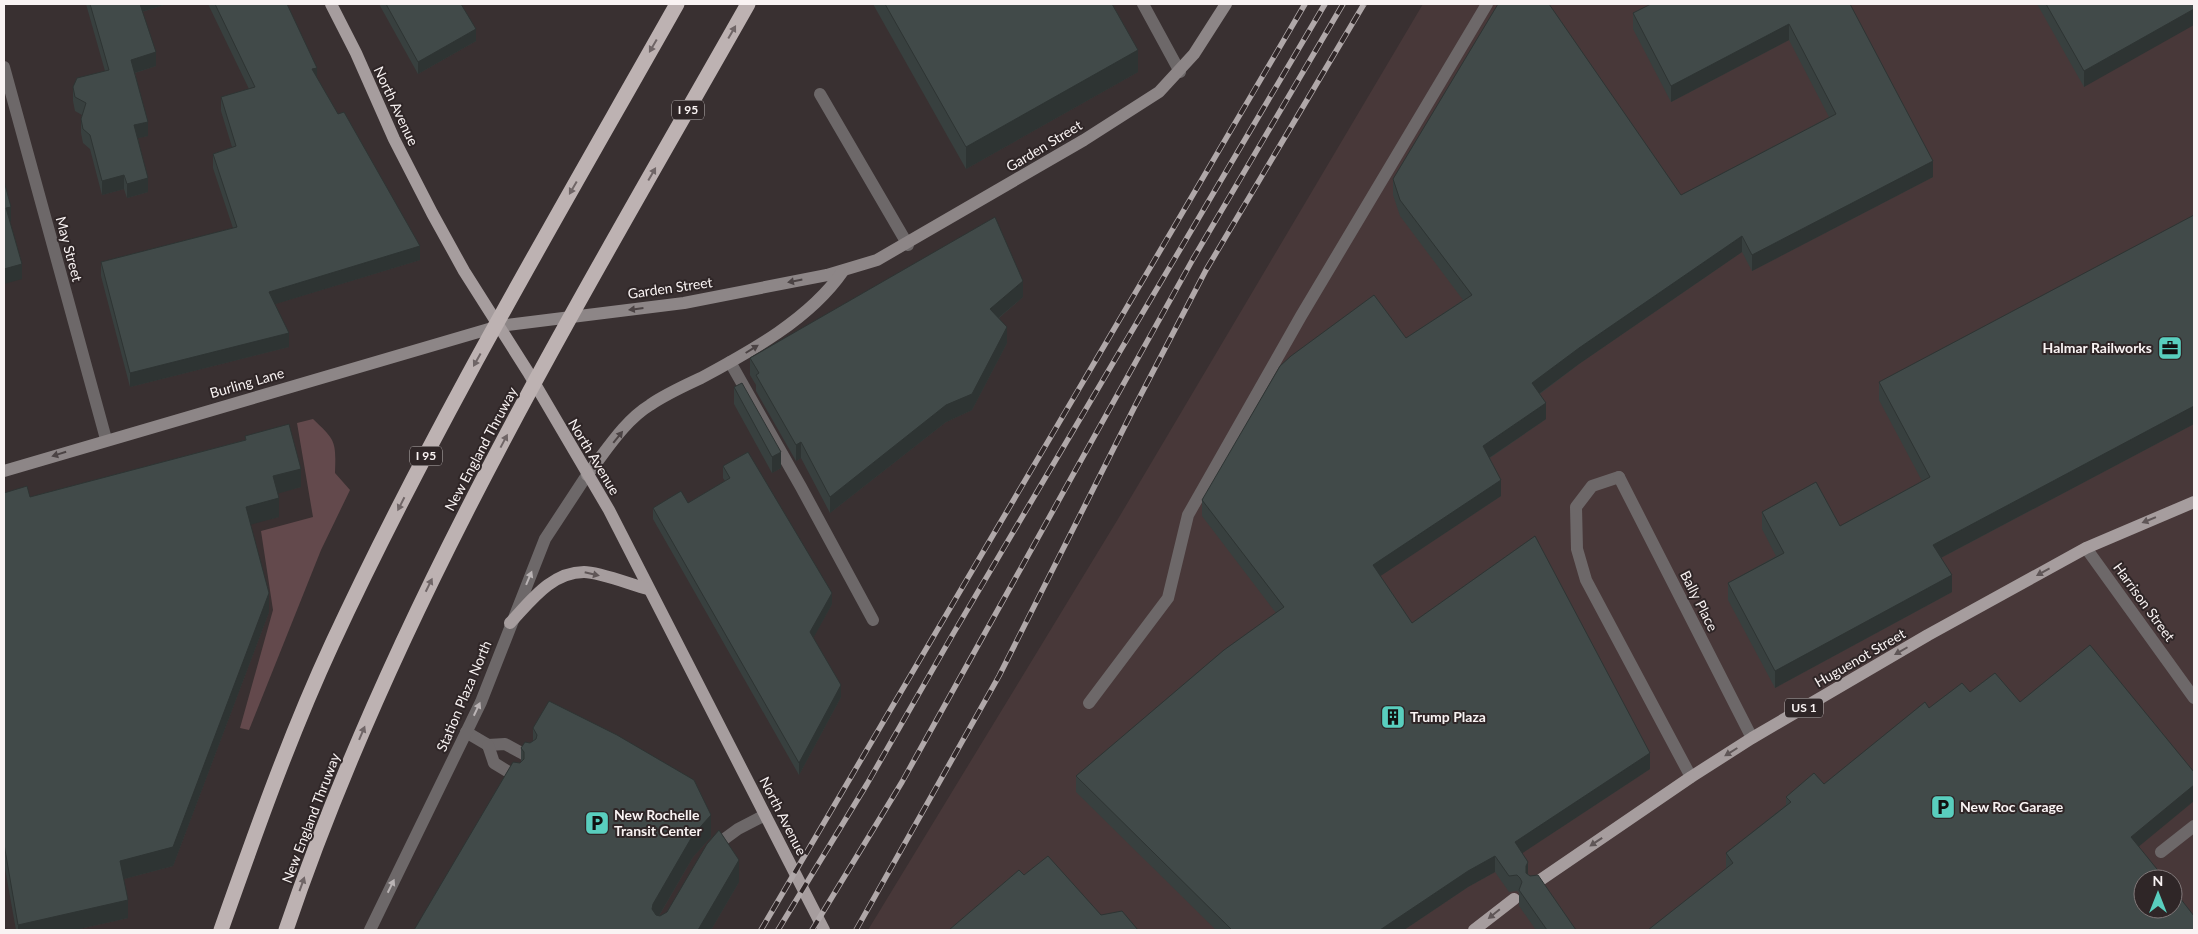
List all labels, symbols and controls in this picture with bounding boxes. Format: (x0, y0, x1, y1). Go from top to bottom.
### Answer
one-way arrow (728, 25, 736, 40)
one-way arrow (649, 40, 658, 53)
street label: North Avenue (371, 63, 422, 148)
road number: I 95 (672, 100, 704, 120)
street label: Garden Street (1003, 116, 1085, 175)
one-way arrow (648, 166, 656, 181)
one-way arrow (569, 180, 577, 195)
street label: May Street (53, 214, 86, 283)
street label: Garden Street (626, 273, 713, 302)
one-way arrow (787, 278, 803, 286)
one-way arrow (628, 305, 644, 313)
office icon: Halmar Railworks (2157, 335, 2183, 361)
place label: Halmar Railworks (2043, 339, 2152, 356)
one-way arrow (745, 344, 758, 353)
one-way arrow (473, 353, 481, 368)
street label: Burling Lane (208, 364, 286, 401)
street label: New England Thruway (441, 383, 521, 514)
street label: North Avenue (565, 416, 624, 498)
one-way arrow (612, 431, 623, 444)
one-way arrow (499, 434, 508, 447)
road number: I 95 (410, 446, 442, 466)
one-way arrow (52, 450, 67, 458)
one-way arrow (397, 496, 405, 511)
one-way arrow (2141, 516, 2156, 524)
street label: Harrison Street (2110, 559, 2179, 644)
street label: Bally Place (1677, 568, 1722, 634)
one-way arrow (2036, 568, 2050, 576)
one-way arrow (584, 570, 600, 578)
one-way arrow (525, 571, 533, 585)
one-way arrow (425, 578, 433, 592)
street label: Huguenot Street (1811, 625, 1908, 690)
street label: Station Plaza North (432, 638, 495, 754)
one-way arrow (1895, 647, 1908, 656)
road number: US 1 (1785, 698, 1823, 718)
one-way arrow (474, 702, 482, 716)
building icon: Trump Plaza (1380, 704, 1406, 730)
place label: Trump Plaza (1410, 708, 1486, 725)
one-way arrow (358, 725, 366, 740)
one-way arrow (1725, 747, 1738, 756)
street label: New England Thruway (278, 750, 343, 885)
street label: North Avenue (756, 774, 810, 858)
parking icon: New Roc Garage (1930, 794, 1956, 820)
place label: New Roc Garage (1960, 798, 2064, 815)
place label: New Rochelle Transit Center (614, 806, 702, 839)
parking icon: New Rochelle Transit Center (584, 810, 610, 836)
one-way arrow (1589, 837, 1603, 847)
north arrow (2133, 869, 2183, 919)
text: N (2153, 872, 2163, 889)
one-way arrow (298, 876, 306, 891)
one-way arrow (387, 879, 396, 894)
one-way arrow (1488, 909, 1501, 920)

